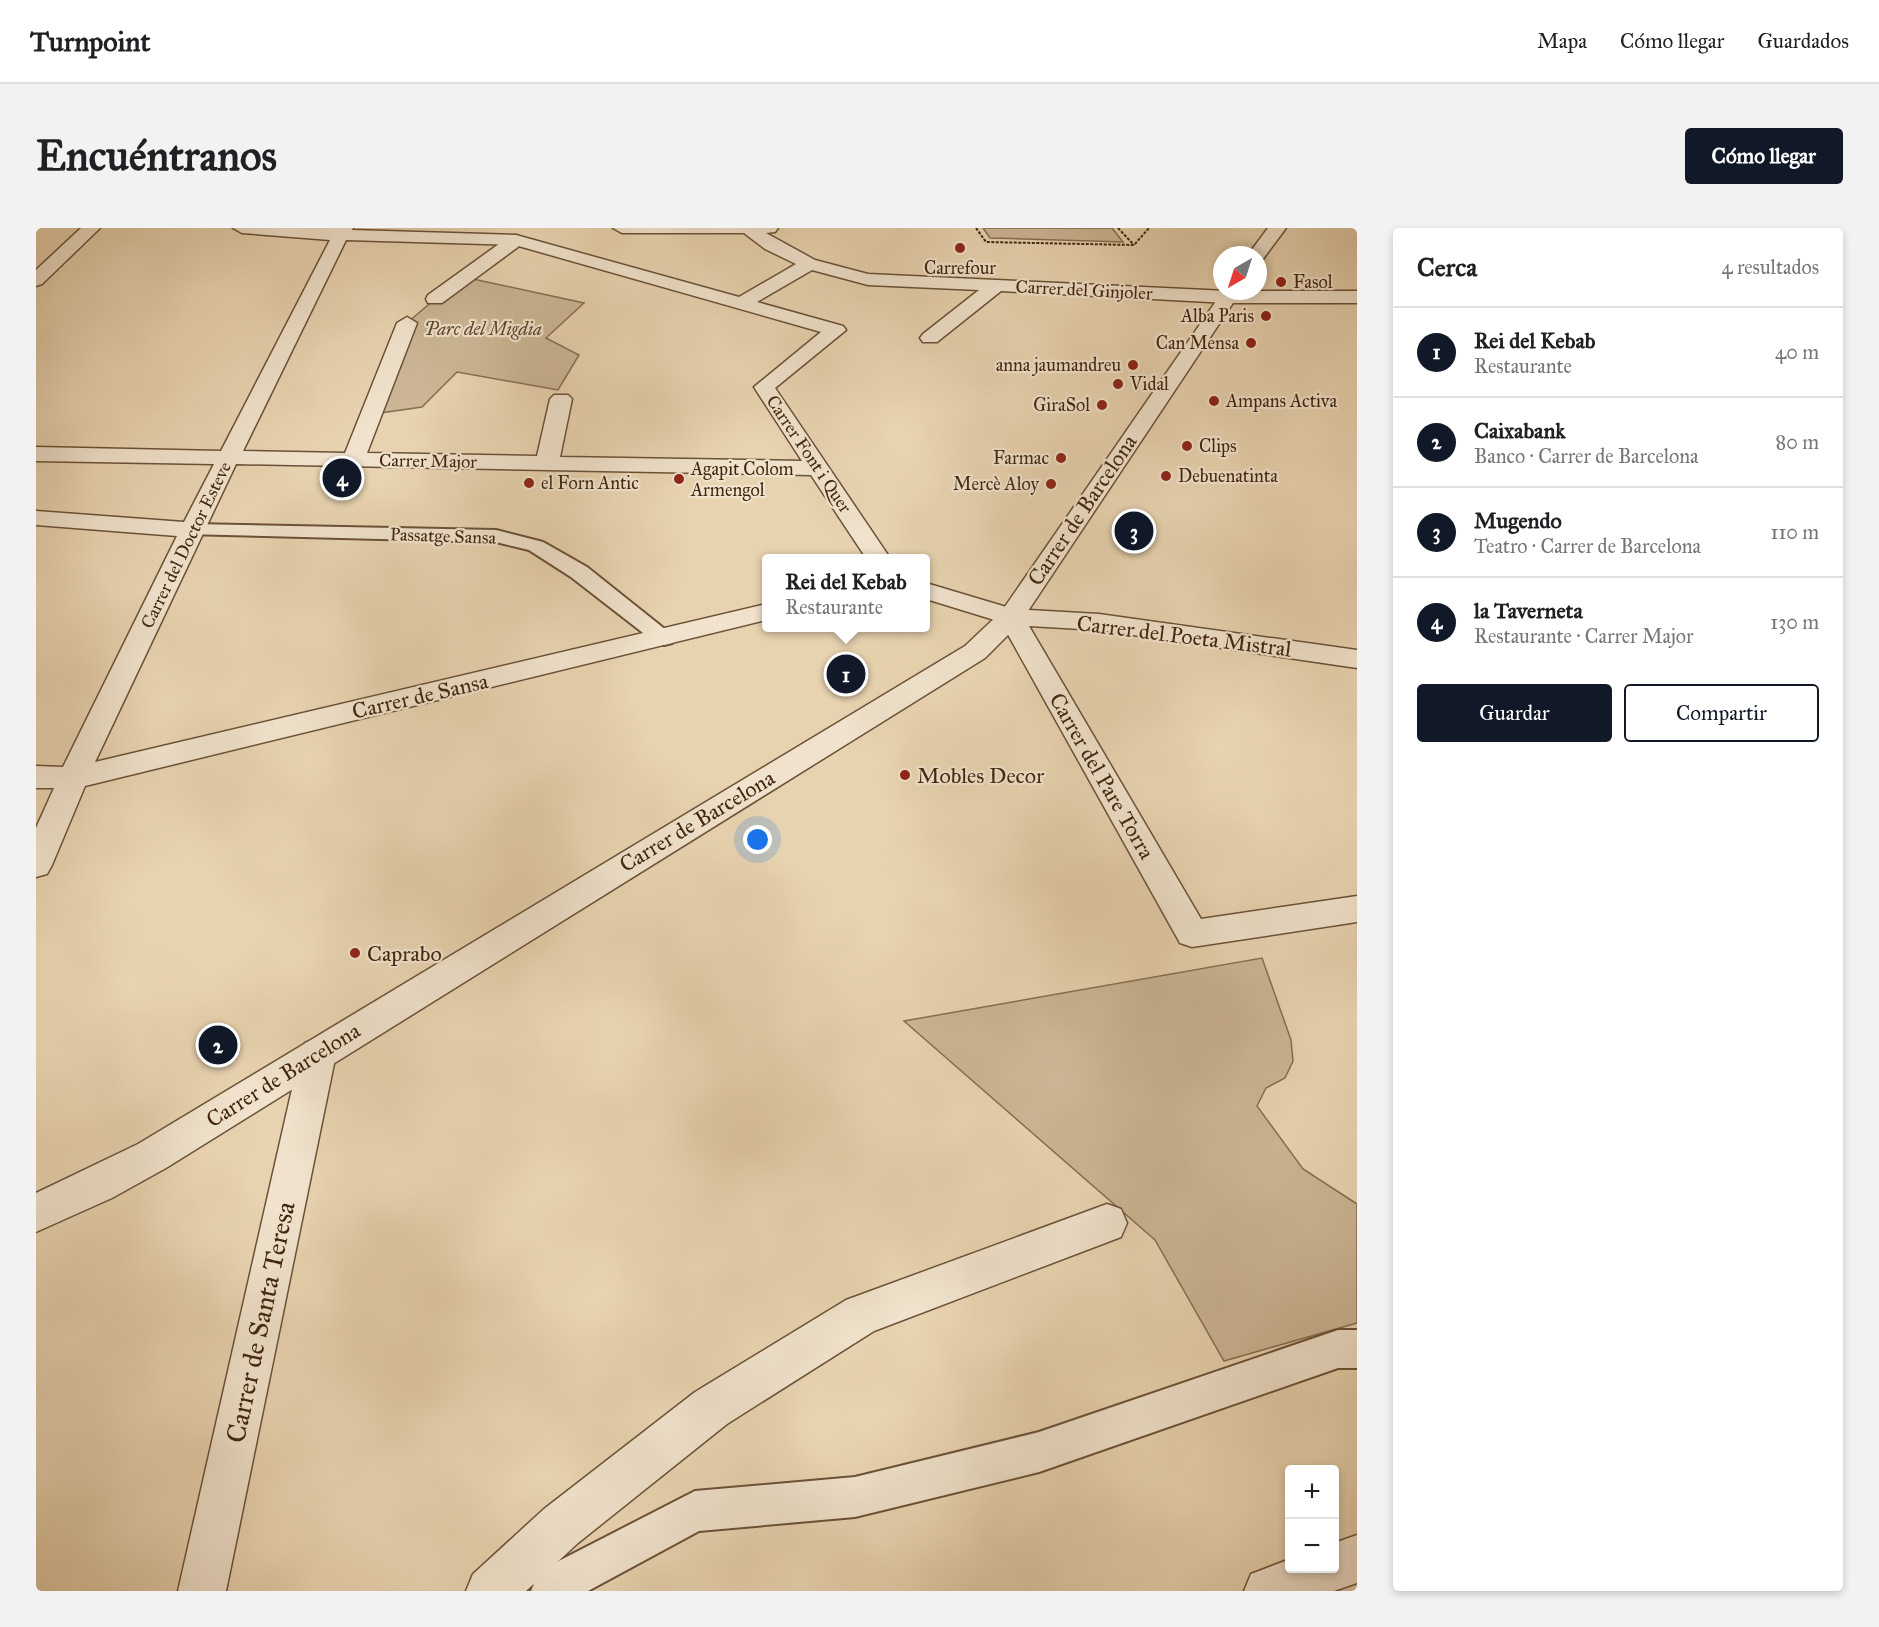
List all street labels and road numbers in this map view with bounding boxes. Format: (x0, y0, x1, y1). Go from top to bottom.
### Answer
street label: Carrer del Ginjoler (1015, 275, 1153, 305)
street label: Carrer Font i Quer (762, 391, 857, 517)
street label: Carrer de Barcelona (1021, 429, 1143, 591)
street label: Carrer Major (379, 449, 477, 473)
street label: Carrer del Doctor Esteve (136, 458, 236, 632)
street label: Passatge Sansa (389, 523, 497, 550)
street label: Carrer del Poeta Mistral (1075, 609, 1293, 663)
street label: Carrer de Sansa (349, 667, 491, 725)
street label: Carrer del Pare Torra (1043, 688, 1161, 864)
street label: Carrer de Barcelona (614, 764, 780, 878)
street label: Carrer de Barcelona (201, 1016, 366, 1133)
street label: Carrer de Santa Teresa (218, 1198, 302, 1446)

